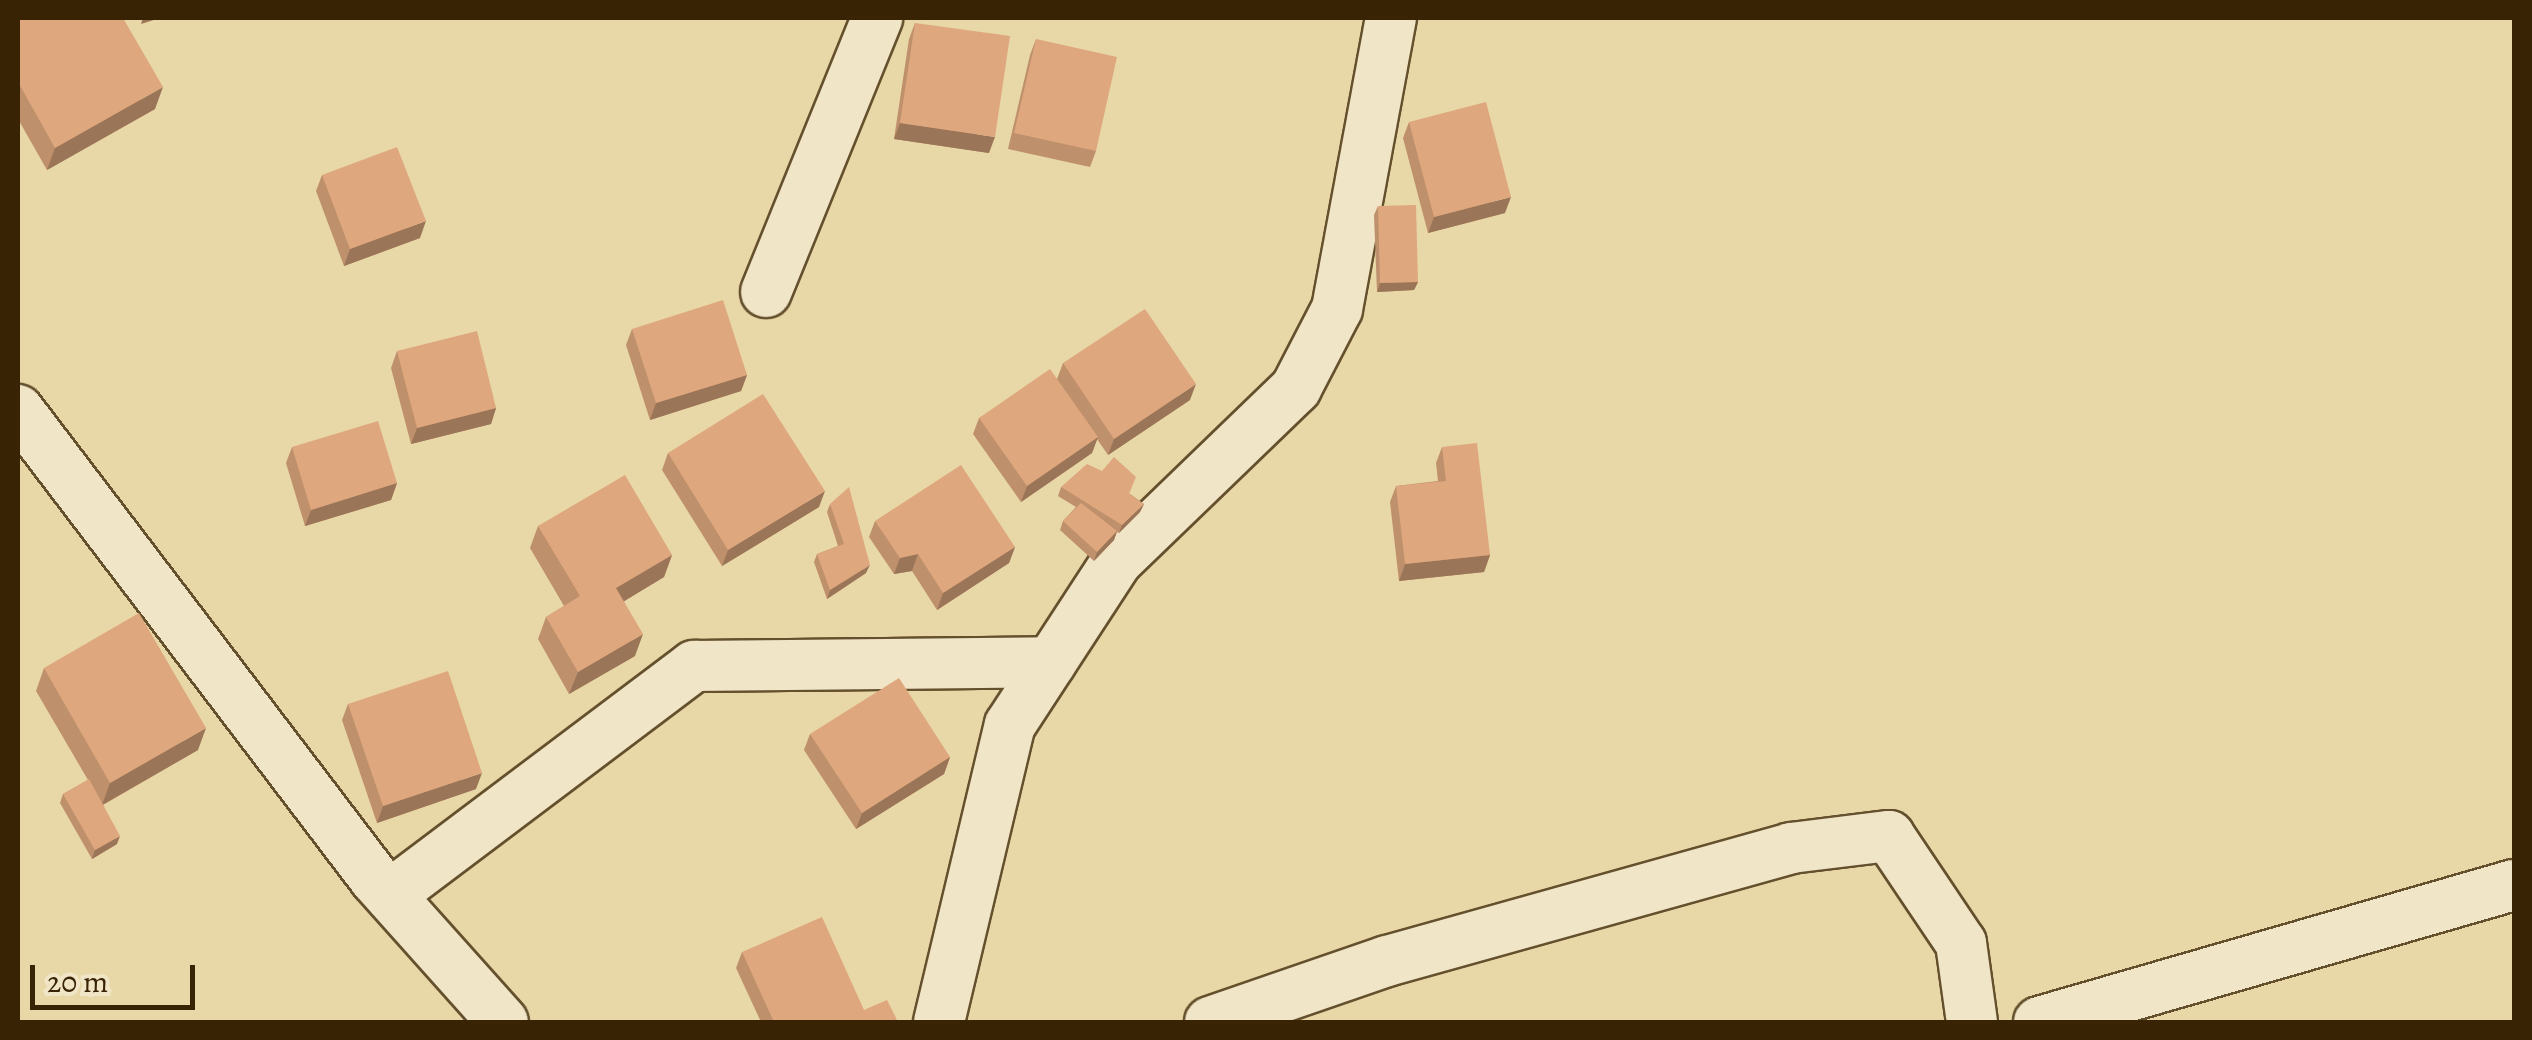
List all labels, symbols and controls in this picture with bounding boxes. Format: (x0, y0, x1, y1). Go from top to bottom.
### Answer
scale bar (35, 945, 200, 1007)
text: 20 m (47, 962, 108, 1002)

